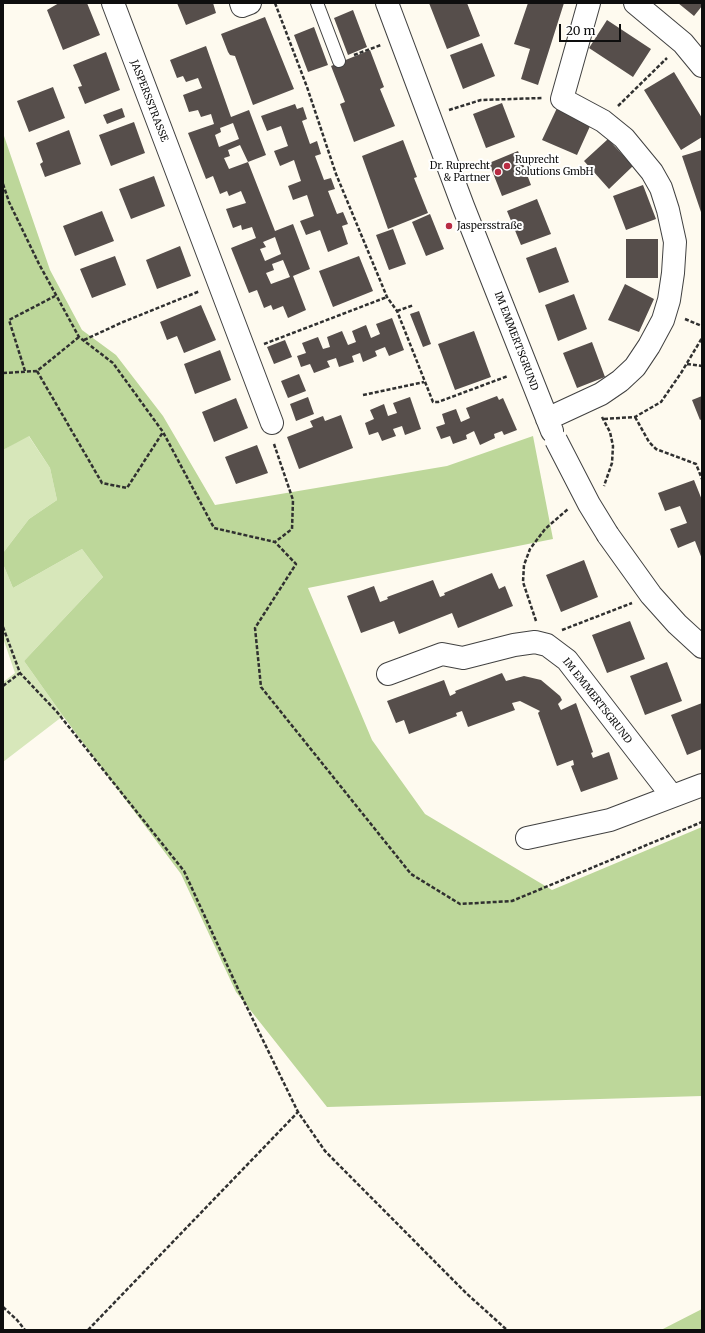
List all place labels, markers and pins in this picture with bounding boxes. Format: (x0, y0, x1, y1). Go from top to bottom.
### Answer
place label: Ruprecht Solutions GmbH (515, 154, 594, 178)
place label: Dr. Ruprecht & Partner (430, 160, 490, 184)
marker: Ruprecht Solutions GmbH (502, 161, 512, 171)
marker: Dr. Ruprecht & Partner (493, 167, 503, 177)
place label: Jaspersstraße (457, 220, 522, 232)
marker: Jaspersstraße (444, 221, 454, 231)

